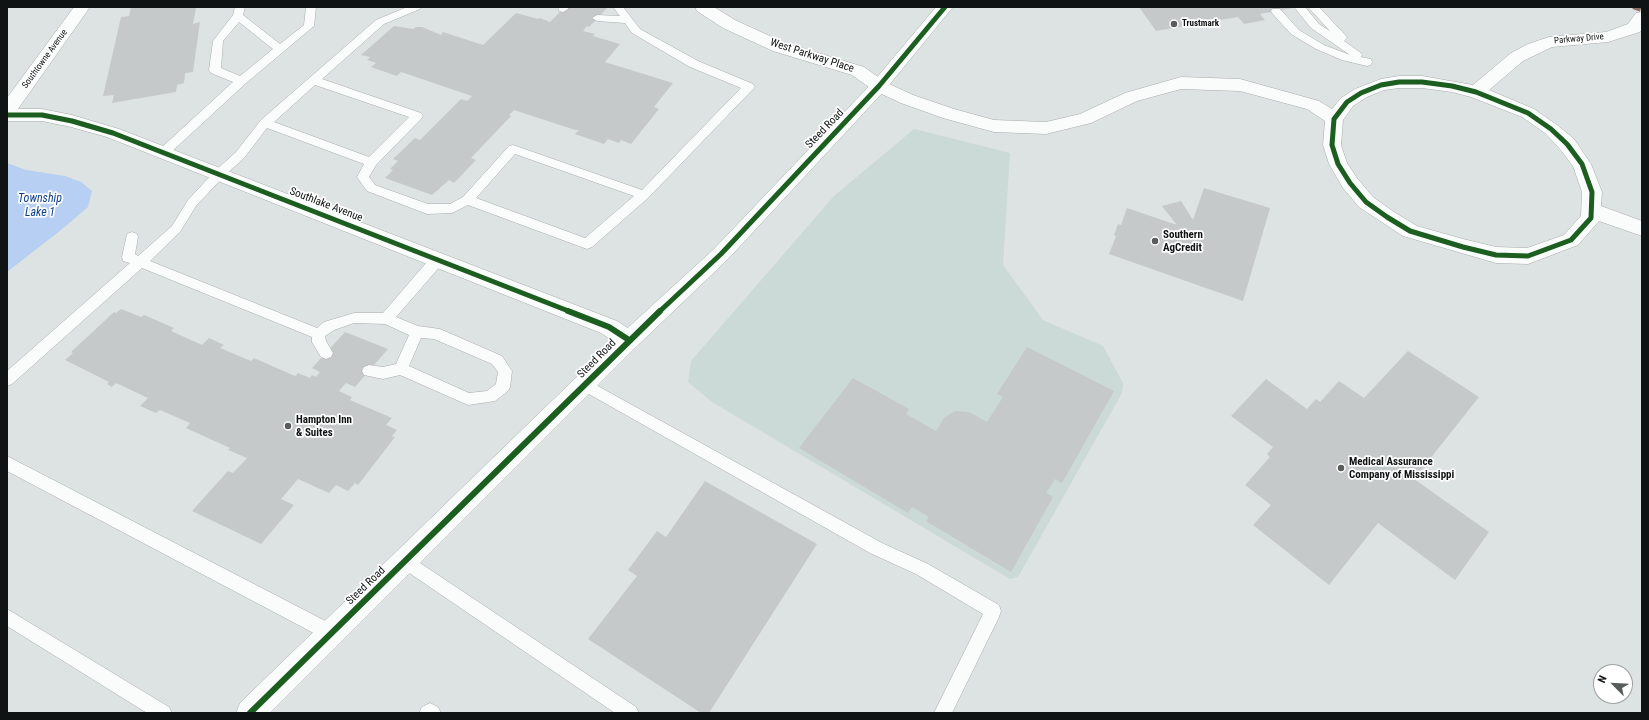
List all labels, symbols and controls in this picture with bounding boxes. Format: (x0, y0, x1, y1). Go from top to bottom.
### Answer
marker: Trustmark (1169, 19, 1179, 29)
place label: Trustmark (1182, 19, 1219, 29)
street label: Southtowne Avenue (20, 27, 70, 91)
street label: Parkway Drive (1554, 31, 1604, 47)
street label: West Parkway Place (768, 36, 856, 76)
street label: Steed Road (803, 107, 847, 151)
street label: Southlake Avenue (288, 185, 364, 225)
water label: Township Lake 1 (18, 192, 62, 220)
place label: Southern AgCredit (1163, 228, 1203, 254)
marker: Southern AgCredit (1150, 236, 1160, 246)
street label: Steed Road (575, 337, 619, 381)
place label: Hampton Inn & Suites (296, 413, 352, 439)
marker: Hampton Inn & Suites (283, 421, 293, 431)
place label: Medical Assurance Company of Mississippi (1349, 455, 1454, 481)
marker: Medical Assurance Company of Mississippi (1336, 463, 1346, 473)
street label: Steed Road (344, 564, 388, 608)
north arrow (1593, 664, 1633, 704)
text: N (1595, 674, 1610, 685)

